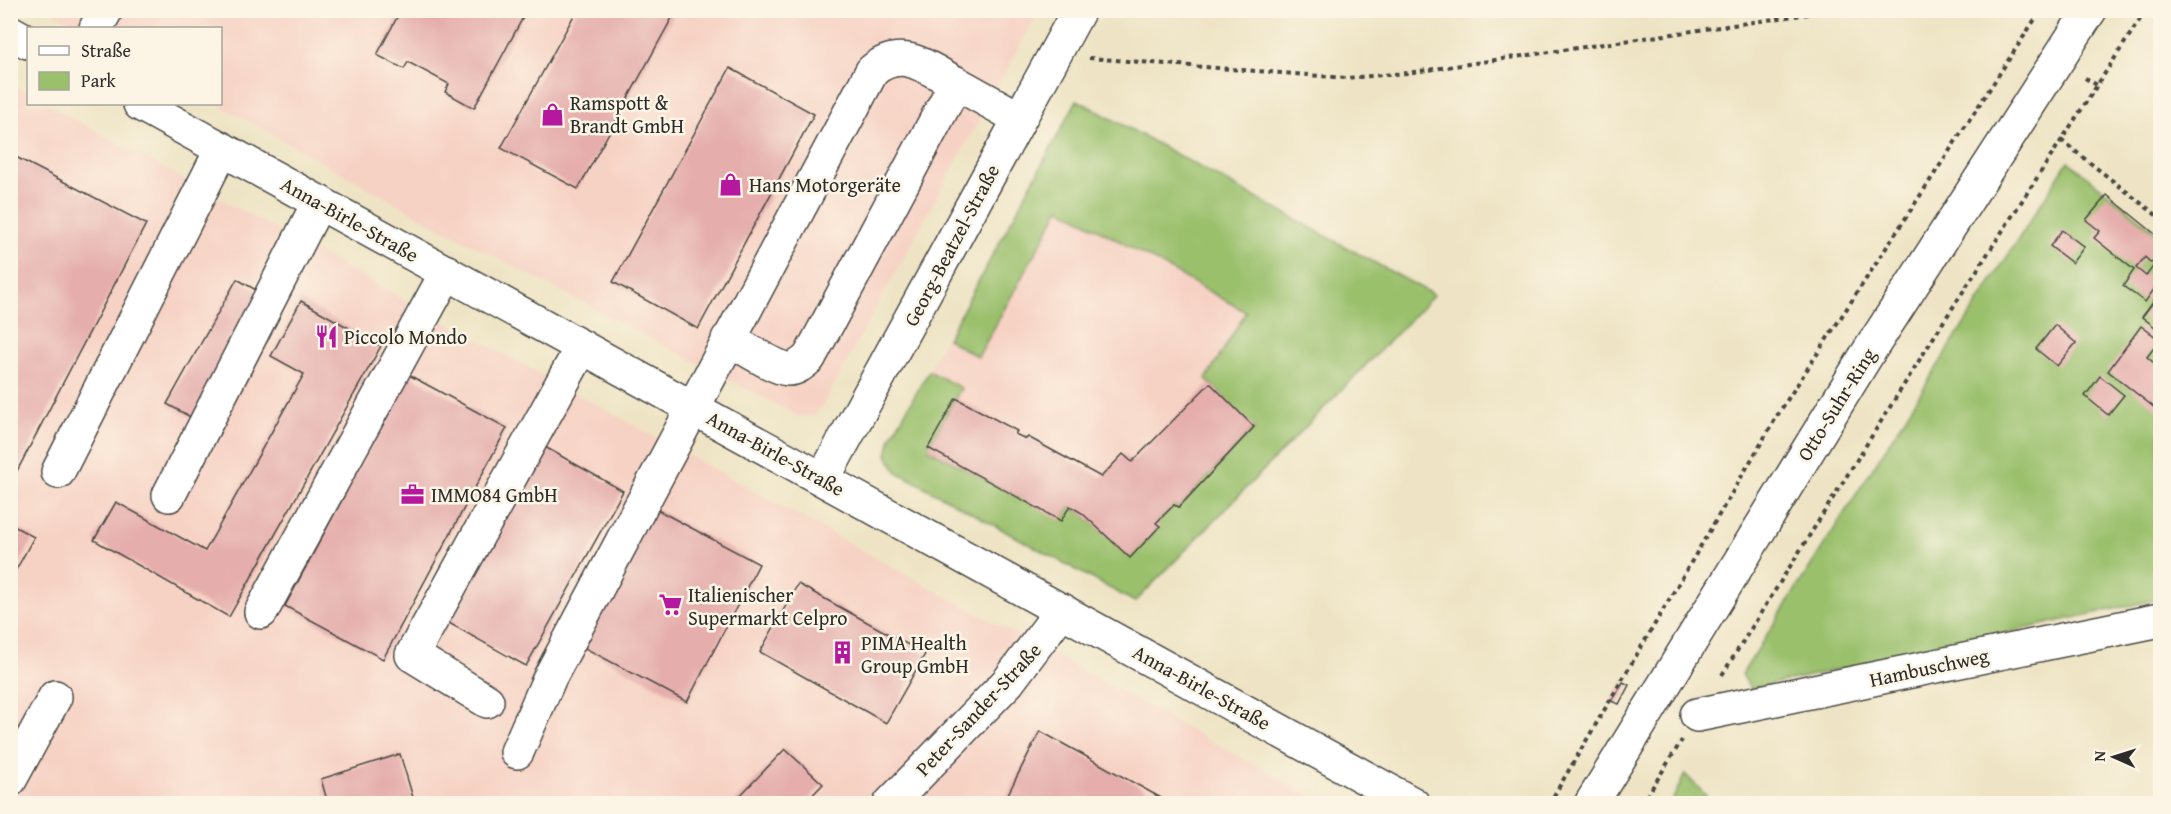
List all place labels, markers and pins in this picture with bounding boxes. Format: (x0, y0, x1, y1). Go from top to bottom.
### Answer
place label: Ramspott & Brandt GmbH (570, 88, 684, 140)
shop icon: Ramspott & Brandt GmbH (539, 101, 565, 127)
place label: Hans Motorgeräte (749, 170, 901, 199)
shop icon: Hans Motorgeräte (718, 171, 744, 197)
place label: Piccolo Mondo (344, 322, 467, 351)
restaurant icon: Piccolo Mondo (313, 323, 339, 349)
place label: IMMO84 GmbH (431, 480, 558, 509)
office icon: IMMO84 GmbH (400, 481, 426, 507)
place label: Italienischer Supermarkt Celpro (688, 580, 847, 632)
supermarket icon: Italienischer Supermarkt Celpro (657, 592, 683, 618)
place label: PIMA Health Group GmbH (861, 628, 969, 680)
building icon: PIMA Health Group GmbH (830, 640, 856, 666)

